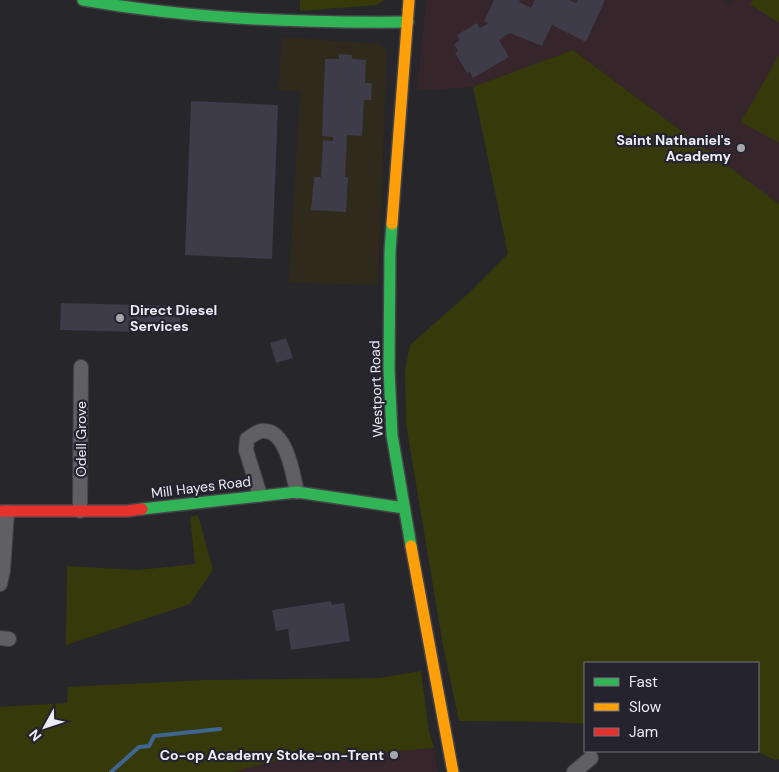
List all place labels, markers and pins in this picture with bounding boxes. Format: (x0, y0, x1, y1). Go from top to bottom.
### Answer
place label: Saint Nathaniel's Academy (616, 131, 732, 165)
marker: Saint Nathaniel's Academy (735, 142, 747, 154)
place label: Direct Diesel Services (130, 301, 217, 335)
marker: Direct Diesel Services (114, 312, 126, 324)
place label: Co-op Academy Stoke-on-Trent (160, 746, 384, 764)
marker: Co-op Academy Stoke-on-Trent (388, 749, 400, 761)

